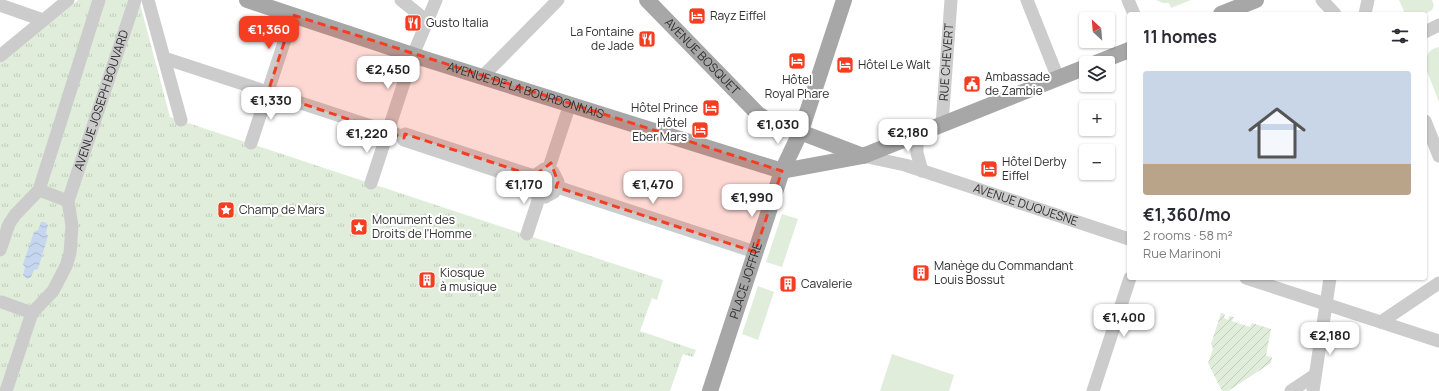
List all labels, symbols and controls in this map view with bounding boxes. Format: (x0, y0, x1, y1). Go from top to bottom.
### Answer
hotel icon: Rayz Eiffel (687, 6, 707, 26)
place label: Rayz Eiffel (710, 7, 766, 24)
north arrow (1079, 12, 1115, 48)
map controls (1079, 12, 1115, 180)
restaurant icon: Gusto Italia (403, 13, 423, 33)
place label: Gusto Italia (426, 14, 489, 31)
street label: AVENUE BOSQUET (661, 14, 744, 99)
pin: €1,360 (236, 16, 302, 50)
text: €1,360 (248, 20, 290, 38)
street label: RUE CHEVERT (935, 22, 957, 102)
place label: La Fontaine de Jade (570, 23, 634, 54)
text: 11 homes (1143, 25, 1217, 48)
icon: filters (1389, 25, 1411, 47)
street label: AVENUE JOSEPH BOUVARD (70, 28, 132, 173)
restaurant icon: La Fontaine de Jade (637, 29, 657, 49)
hotel icon: Hôtel Royal Phare (787, 51, 807, 71)
hotel icon: Hôtel Le Walt (835, 55, 855, 75)
pin: €2,450 (355, 56, 421, 90)
place label: Hôtel Le Walt (858, 56, 931, 73)
button: layers (1079, 56, 1115, 92)
street label: AVENUE DE LA BOURDONNAIS (445, 58, 606, 123)
text: €2,450 (366, 60, 410, 78)
place label: Ambassade de Zambie (985, 68, 1050, 99)
place label: Hôtel Royal Phare (765, 71, 829, 102)
public building icon: Ambassade de Zambie (962, 74, 982, 94)
pin: €1,330 (238, 87, 304, 121)
text: €1,330 (250, 91, 292, 109)
icon: home (1241, 97, 1313, 169)
hotel icon: Hôtel Prince (701, 98, 721, 118)
place label: Hôtel Prince (631, 99, 698, 116)
button: + (1079, 100, 1115, 136)
pin: €1,030 (745, 111, 811, 145)
place label: Hôtel Eber Mars (632, 114, 687, 145)
text: €1,030 (757, 115, 799, 133)
pin: €2,180 (875, 119, 941, 153)
pin: €1,220 (334, 120, 400, 154)
hotel icon: Hôtel Eber Mars (690, 120, 710, 140)
text: €2,180 (887, 123, 929, 141)
text: €1,220 (346, 124, 388, 142)
button: − (1079, 144, 1115, 180)
place label: Hôtel Derby Eiffel (1002, 153, 1067, 184)
hotel icon: Hôtel Derby Eiffel (979, 159, 999, 179)
pin: €1,170 (491, 171, 557, 205)
pin: €1,470 (620, 171, 686, 205)
text: €1,170 (505, 175, 543, 193)
text: €1,470 (632, 175, 674, 193)
street label: AVENUE DUQUESNE (971, 179, 1081, 230)
pin: €1,990 (719, 184, 785, 218)
text: €1,990 (731, 188, 773, 206)
place icon: Champ de Mars (216, 200, 236, 220)
place label: Champ de Mars (239, 201, 325, 218)
text: €1,360/mo (1143, 203, 1231, 226)
place label: Monument des Droits de l'Homme (372, 211, 472, 242)
place icon: Monument des Droits de l'Homme (349, 217, 369, 237)
text: 2 rooms · 58 m² (1143, 226, 1233, 244)
street label: PLACE JOFFRE (725, 240, 766, 321)
text: Rue Marinoni (1143, 244, 1221, 262)
place label: Manège du Commandant Louis Bossut (934, 257, 1074, 288)
building icon: Manège du Commandant Louis Bossut (911, 263, 931, 283)
place label: Kiosque à musique (440, 264, 497, 295)
building icon: Kiosque à musique (417, 270, 437, 290)
building icon: Cavalerie (778, 274, 798, 294)
place label: Cavalerie (801, 275, 852, 292)
pin: €1,400 (1091, 304, 1157, 338)
text: €1,400 (1102, 308, 1146, 326)
pin: €2,180 (1297, 322, 1363, 356)
text: €2,180 (1309, 326, 1351, 344)

